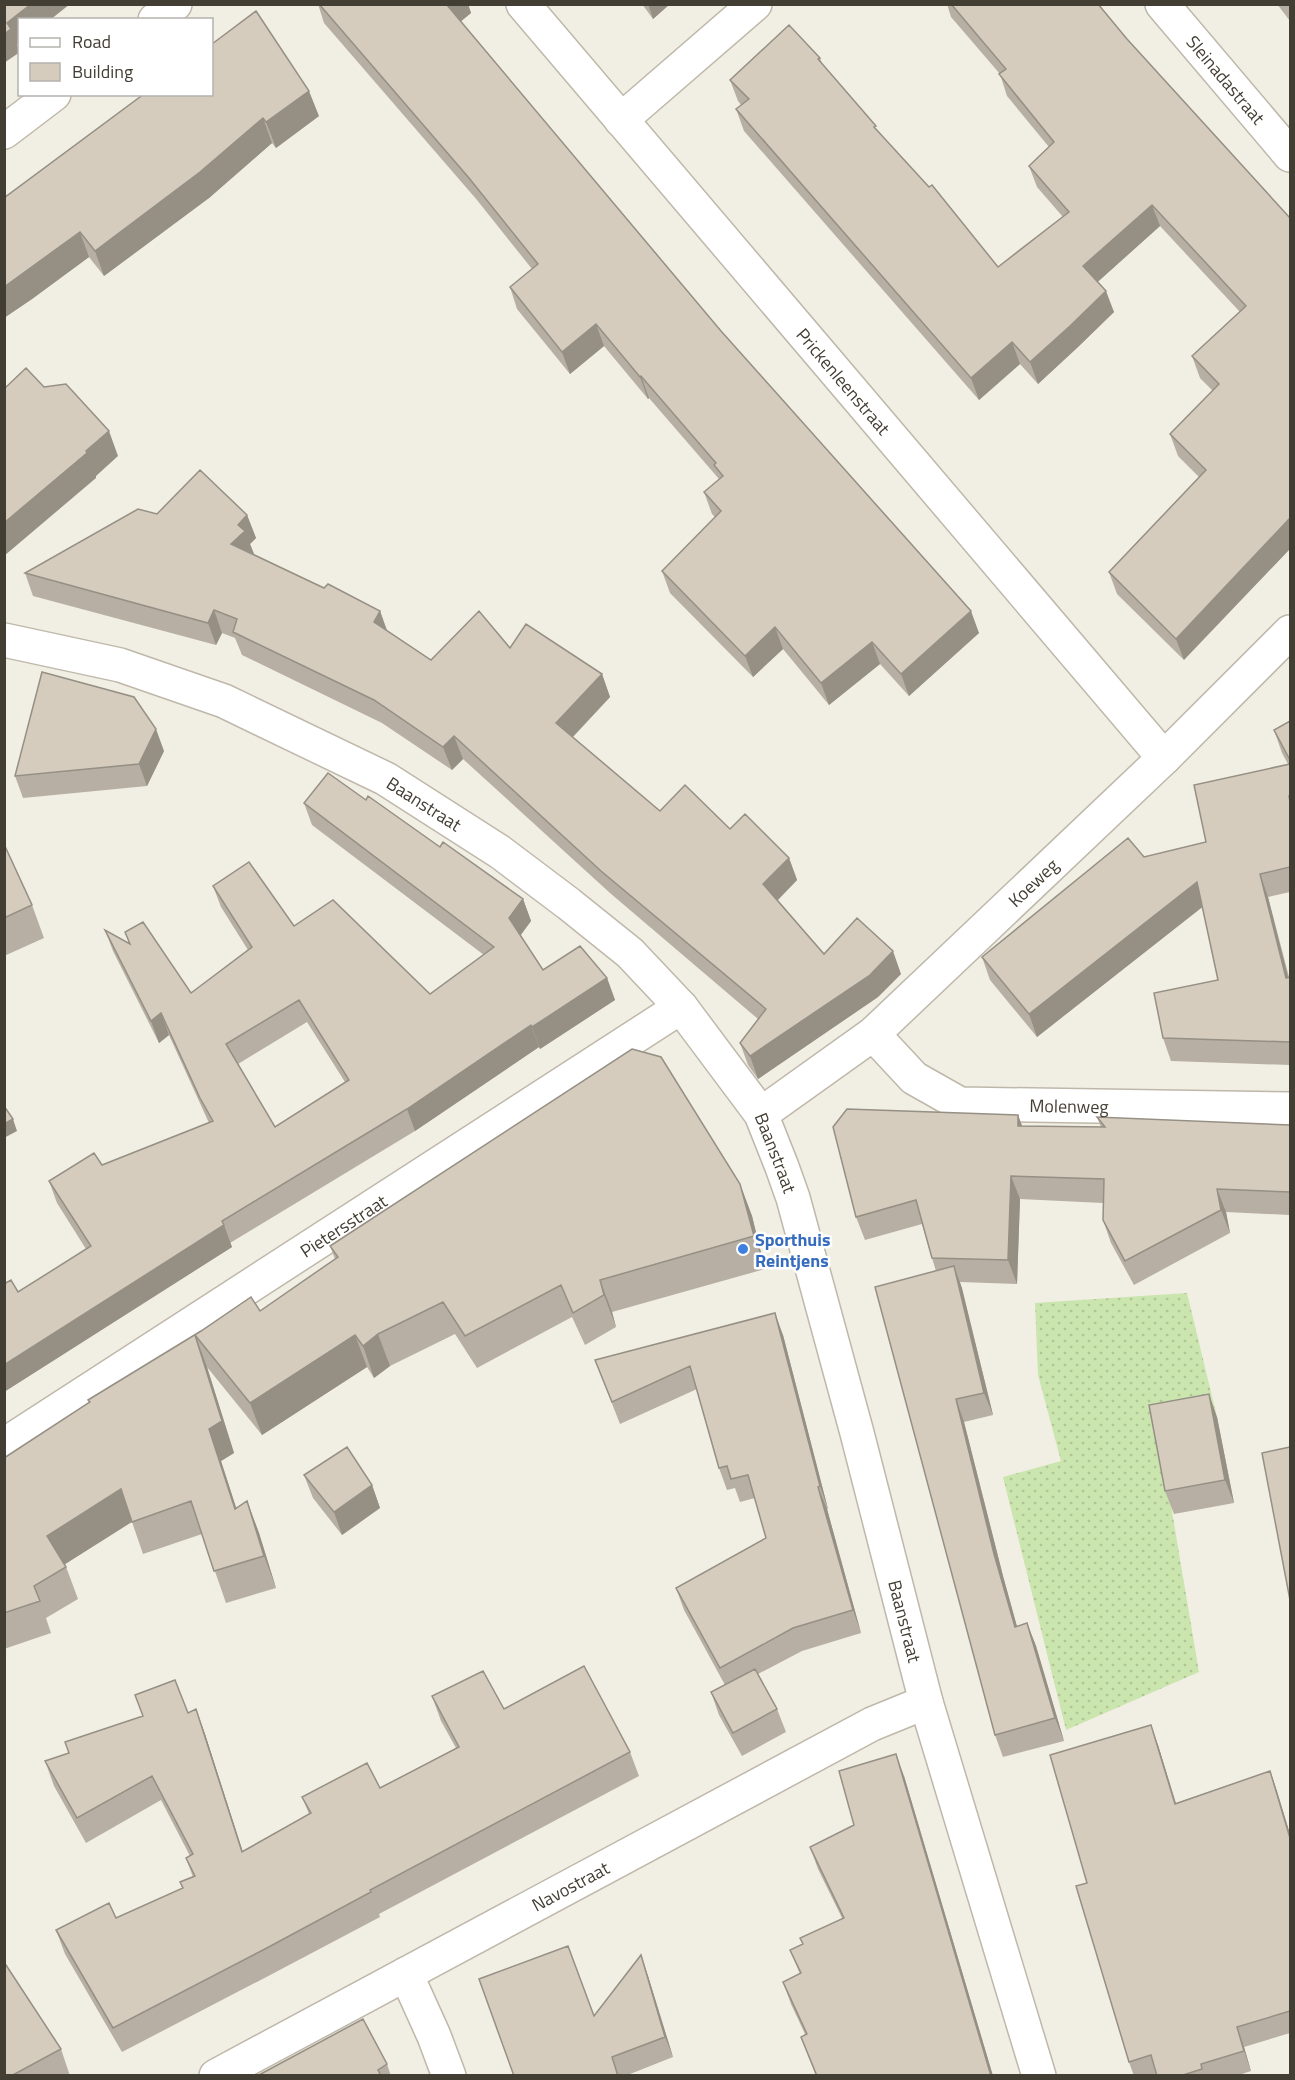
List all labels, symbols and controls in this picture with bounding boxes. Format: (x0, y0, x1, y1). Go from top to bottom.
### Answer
legend (18, 18, 213, 96)
text: Road (72, 28, 111, 55)
street label: Sleinadastraat (1180, 29, 1272, 131)
text: Building (72, 58, 133, 85)
street label: Prickenleenstraat (790, 322, 897, 441)
street label: Baanstraat (382, 769, 468, 838)
street label: Koeweg (1002, 852, 1064, 913)
street label: Molenweg (1029, 1092, 1109, 1120)
street label: Baanstraat (748, 1109, 804, 1197)
street label: Pietersstraat (294, 1187, 393, 1264)
place label: Sporthuis Reintjens (755, 1226, 830, 1274)
marker: Sporthuis Reintjens (736, 1242, 750, 1256)
street label: Baanstraat (882, 1577, 929, 1666)
street label: Navostraat (527, 1854, 614, 1918)

